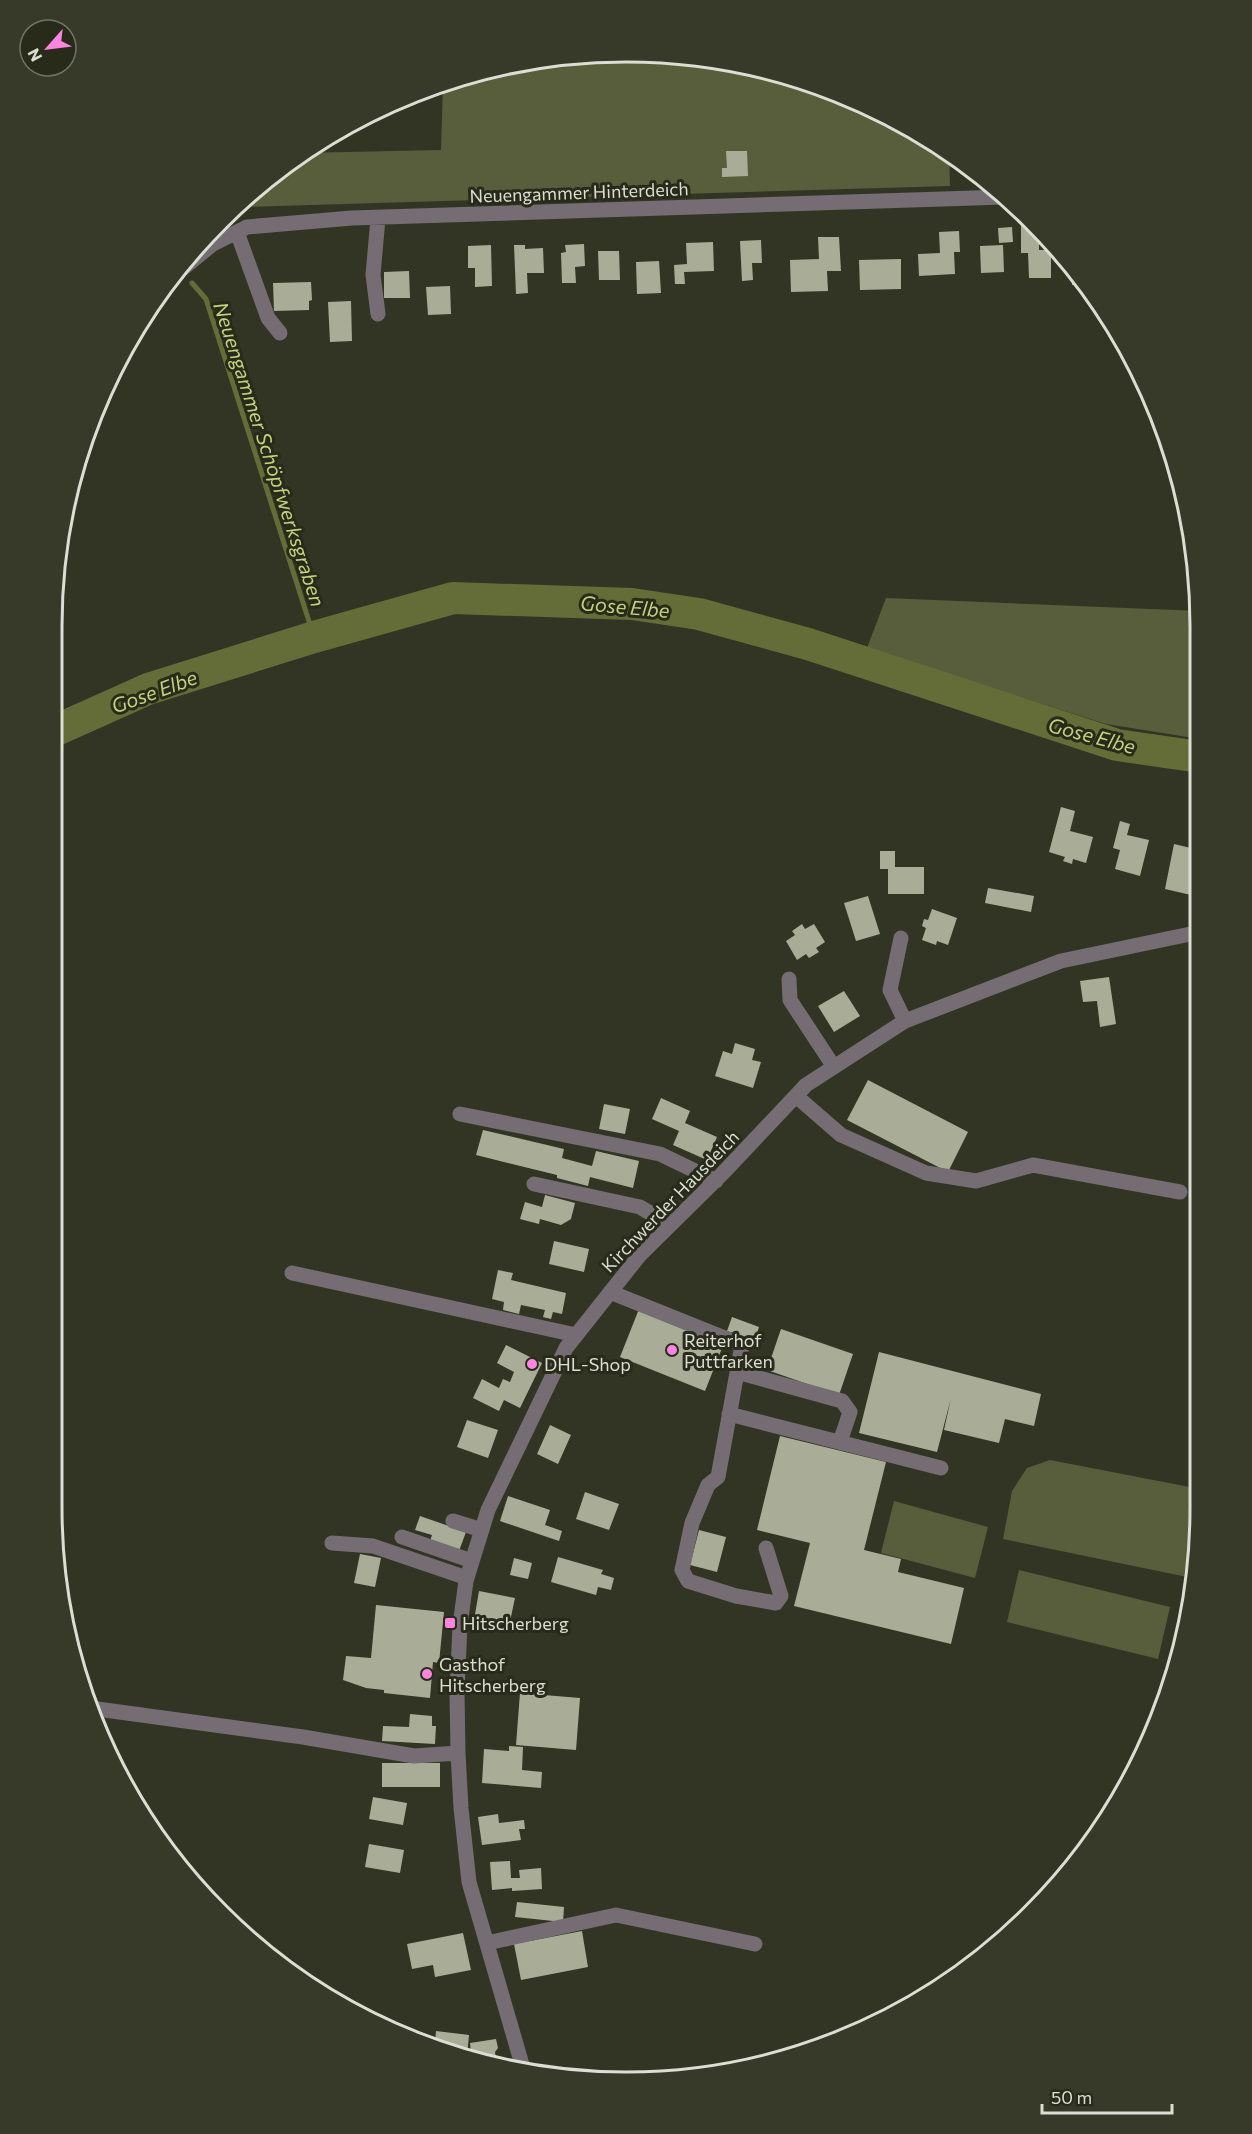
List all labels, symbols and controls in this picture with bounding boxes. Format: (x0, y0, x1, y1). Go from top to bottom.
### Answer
north arrow (18, 18, 78, 78)
text: N (23, 46, 46, 65)
street label: Neuengammer Hinterdeich (469, 177, 689, 207)
water label: Neuengammer Schöpfwerksgraben (209, 299, 331, 609)
water label: Gose Elbe (580, 590, 671, 622)
water label: Gose Elbe (108, 664, 200, 718)
water label: Gose Elbe (1046, 712, 1139, 758)
street label: Kirchwerder Hausdeich (597, 1126, 743, 1276)
place label: Reiterhof Puttfarken (684, 1329, 773, 1372)
marker: Reiterhof Puttfarken (665, 1343, 679, 1357)
place label: DHL-Shop (544, 1353, 631, 1375)
marker: DHL-Shop (525, 1357, 539, 1371)
place label: Hitscherberg (462, 1612, 569, 1634)
marker: Hitscherberg (443, 1616, 457, 1630)
place label: Gasthof Hitscherberg (439, 1653, 546, 1696)
marker: Gasthof Hitscherberg (420, 1667, 434, 1681)
scale bar (1042, 2077, 1172, 2115)
text: 50 m (1051, 2086, 1092, 2108)

